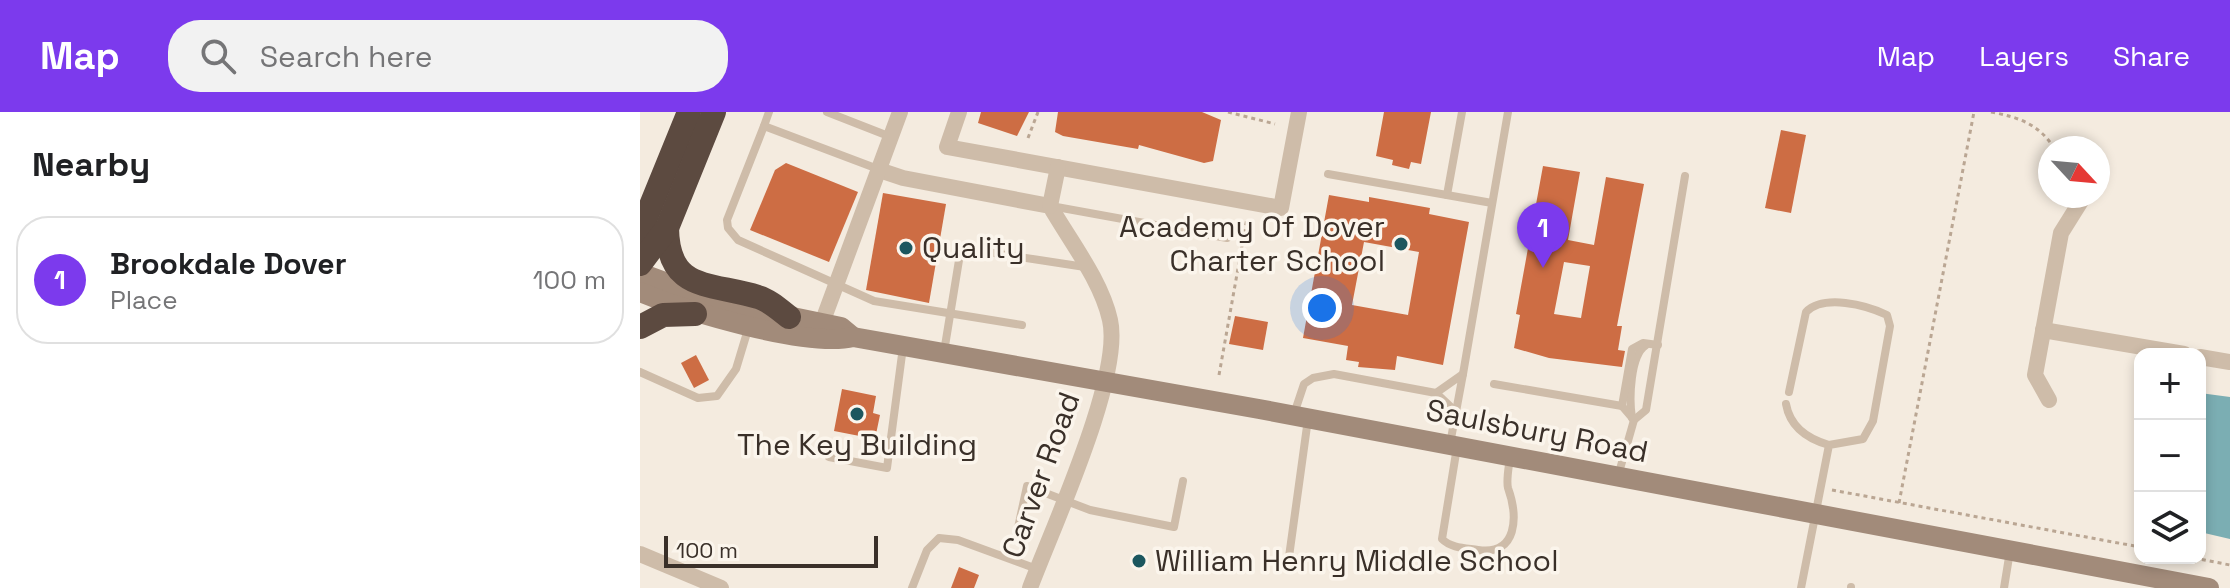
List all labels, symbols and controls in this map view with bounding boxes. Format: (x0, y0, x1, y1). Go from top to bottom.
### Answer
search box (168, 20, 728, 92)
text: Map (40, 32, 120, 80)
icon: search (196, 34, 240, 78)
text: Search here (260, 37, 433, 76)
text: Map (1877, 38, 1935, 74)
text: Layers (1979, 38, 2069, 74)
text: Share (2113, 38, 2190, 74)
north arrow (2038, 136, 2110, 208)
text: Nearby (32, 143, 150, 186)
pin: 1 (1517, 202, 1569, 268)
place label: Academy Of Dover Charter School (1119, 207, 1385, 280)
place label: Quality (922, 228, 1025, 267)
marker: Academy Of Dover Charter School (1392, 235, 1410, 253)
marker: Quality (897, 239, 915, 257)
text: Brookdale Dover (110, 244, 347, 283)
text: 1 (54, 263, 66, 297)
text: 100 m (533, 263, 606, 297)
text: Place (110, 283, 178, 317)
your location (1302, 288, 1342, 328)
map controls (2134, 348, 2206, 564)
button: + (2134, 348, 2206, 420)
street label: Carver Road (992, 387, 1089, 563)
street label: Saulsbury Road (1423, 390, 1651, 471)
marker: The Key Building (848, 405, 866, 423)
button: − (2134, 420, 2206, 492)
place label: The Key Building (737, 425, 977, 464)
button: layers (2134, 492, 2206, 564)
scale bar (664, 532, 878, 568)
text: 100 m (676, 536, 738, 564)
place label: William Henry Middle School (1155, 541, 1559, 580)
marker: William Henry Middle School (1130, 552, 1148, 570)

